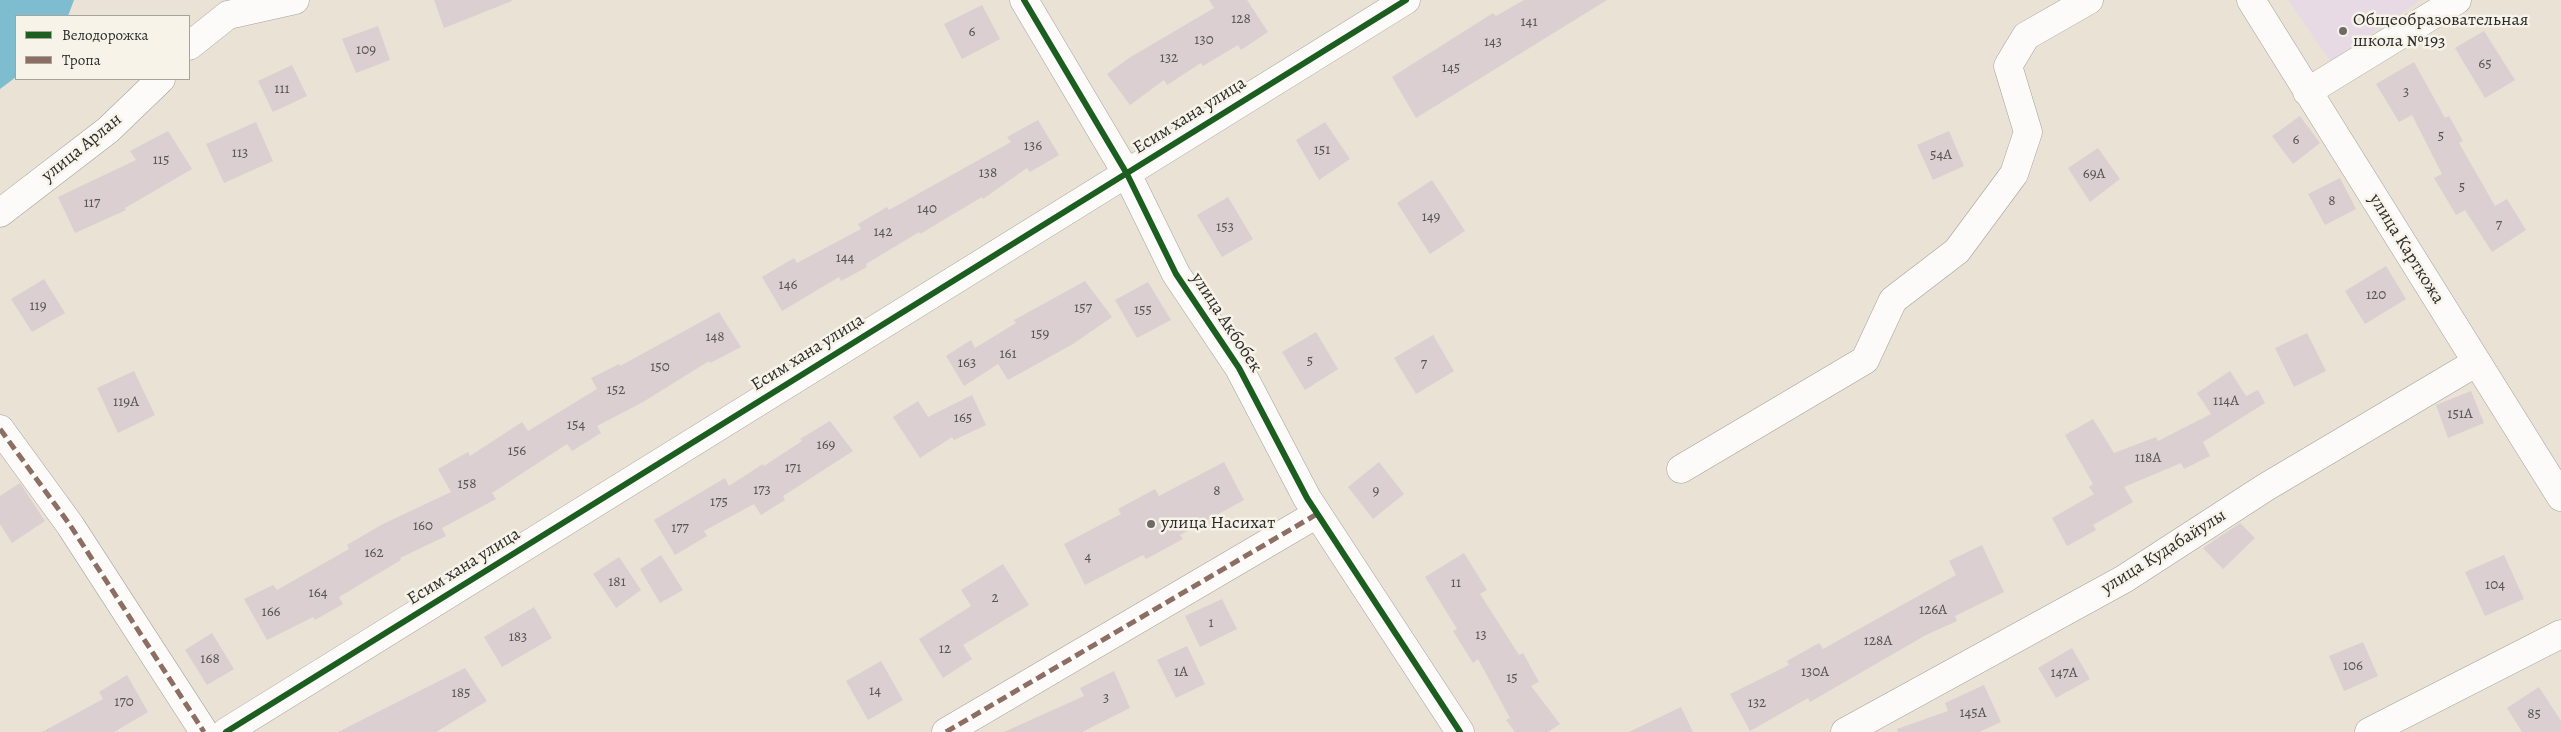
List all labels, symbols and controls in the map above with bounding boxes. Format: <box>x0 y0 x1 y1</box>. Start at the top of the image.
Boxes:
house number: 128 <box>1231 10 1251 28</box>
place label: Общеобразовательная школа №193 <box>2353 10 2528 52</box>
house number: 141 <box>1520 13 1538 31</box>
legend <box>15 15 190 80</box>
house number: 6 <box>969 23 975 41</box>
text: Велодорожка <box>62 25 149 45</box>
marker: Общеобразовательная школа №193 <box>2337 25 2349 37</box>
house number: 130 <box>1194 31 1214 49</box>
house number: 143 <box>1484 33 1502 51</box>
house number: 109 <box>356 41 376 59</box>
house number: 132 <box>1160 49 1178 67</box>
text: Тропа <box>62 50 101 70</box>
house number: 65 <box>2478 55 2492 73</box>
house number: 145 <box>1442 59 1460 77</box>
street label: Есим хана улица <box>1129 73 1251 159</box>
house number: 111 <box>274 80 290 98</box>
house number: 3 <box>2403 83 2409 101</box>
street label: улица Арлан <box>38 109 126 187</box>
house number: 5 <box>2438 127 2444 145</box>
house number: 6 <box>2293 131 2299 149</box>
house number: 136 <box>1024 137 1042 155</box>
house number: 151 <box>1314 141 1330 159</box>
house number: 113 <box>232 144 248 162</box>
house number: 54А <box>1930 146 1952 164</box>
house number: 115 <box>153 151 169 169</box>
house number: 138 <box>979 164 997 182</box>
house number: 69А <box>2083 165 2105 183</box>
house number: 5 <box>2459 178 2465 196</box>
street label: улица Карткожа <box>2364 190 2448 308</box>
house number: 8 <box>2328 192 2336 210</box>
house number: 117 <box>84 194 100 212</box>
house number: 140 <box>917 200 937 218</box>
house number: 149 <box>1422 208 1440 226</box>
house number: 7 <box>2496 216 2502 234</box>
house number: 153 <box>1216 218 1234 236</box>
house number: 142 <box>873 223 893 241</box>
house number: 144 <box>836 249 854 267</box>
street label: улица Акбобек <box>1186 269 1266 377</box>
house number: 146 <box>779 276 797 294</box>
house number: 120 <box>2366 286 2386 304</box>
house number: 119 <box>29 297 47 315</box>
house number: 157 <box>1074 299 1092 317</box>
house number: 155 <box>1134 301 1152 319</box>
street label: Есим хана улица <box>747 310 869 396</box>
house number: 159 <box>1031 325 1049 343</box>
house number: 148 <box>705 328 725 346</box>
house number: 161 <box>999 345 1017 363</box>
house number: 5 <box>1307 352 1313 370</box>
house number: 163 <box>958 354 976 372</box>
house number: 7 <box>1421 355 1427 373</box>
house number: 150 <box>650 358 670 376</box>
house number: 152 <box>607 381 625 399</box>
house number: 114А <box>2213 392 2239 410</box>
house number: 119А <box>113 393 139 411</box>
house number: 151А <box>2447 405 2473 423</box>
house number: 165 <box>954 409 972 427</box>
house number: 154 <box>567 416 585 434</box>
house number: 169 <box>817 436 835 454</box>
house number: 156 <box>508 442 526 460</box>
house number: 118А <box>2135 449 2161 467</box>
house number: 171 <box>785 459 801 477</box>
house number: 158 <box>458 475 476 493</box>
house number: 173 <box>753 481 771 499</box>
house number: 8 <box>1213 482 1221 500</box>
house number: 9 <box>1373 482 1379 500</box>
house number: 175 <box>710 493 728 511</box>
street label: улица Кудабайулы <box>2098 505 2230 599</box>
place label: улица Насихат <box>1161 513 1275 535</box>
house number: 160 <box>413 517 433 535</box>
marker: улица Насихат <box>1145 518 1157 530</box>
house number: 177 <box>671 519 689 537</box>
street label: Есим хана улица <box>403 524 525 610</box>
house number: 162 <box>364 544 384 562</box>
house number: 4 <box>1085 548 1091 566</box>
house number: 181 <box>608 573 626 591</box>
house number: 11 <box>1451 574 1461 592</box>
house number: 104 <box>2485 576 2505 594</box>
house number: 164 <box>309 584 327 602</box>
house number: 2 <box>991 589 999 607</box>
house number: 126А <box>1919 601 1947 619</box>
house number: 166 <box>262 603 280 621</box>
house number: 1 <box>1208 614 1214 632</box>
house number: 13 <box>1475 626 1487 644</box>
house number: 183 <box>509 628 527 646</box>
house number: 128А <box>1864 632 1892 650</box>
house number: 12 <box>939 640 951 658</box>
house number: 168 <box>200 650 220 668</box>
house number: 106 <box>2343 657 2363 675</box>
house number: 1А <box>1174 663 1188 681</box>
house number: 130А <box>1801 663 1829 681</box>
house number: 147А <box>2051 664 2077 682</box>
house number: 15 <box>1506 669 1518 687</box>
house number: 14 <box>869 682 881 700</box>
house number: 185 <box>452 684 470 702</box>
house number: 3 <box>1103 689 1109 707</box>
house number: 170 <box>114 693 134 711</box>
house number: 132 <box>1748 694 1766 712</box>
house number: 145А <box>1959 704 1987 722</box>
house number: 85 <box>2527 705 2541 723</box>

